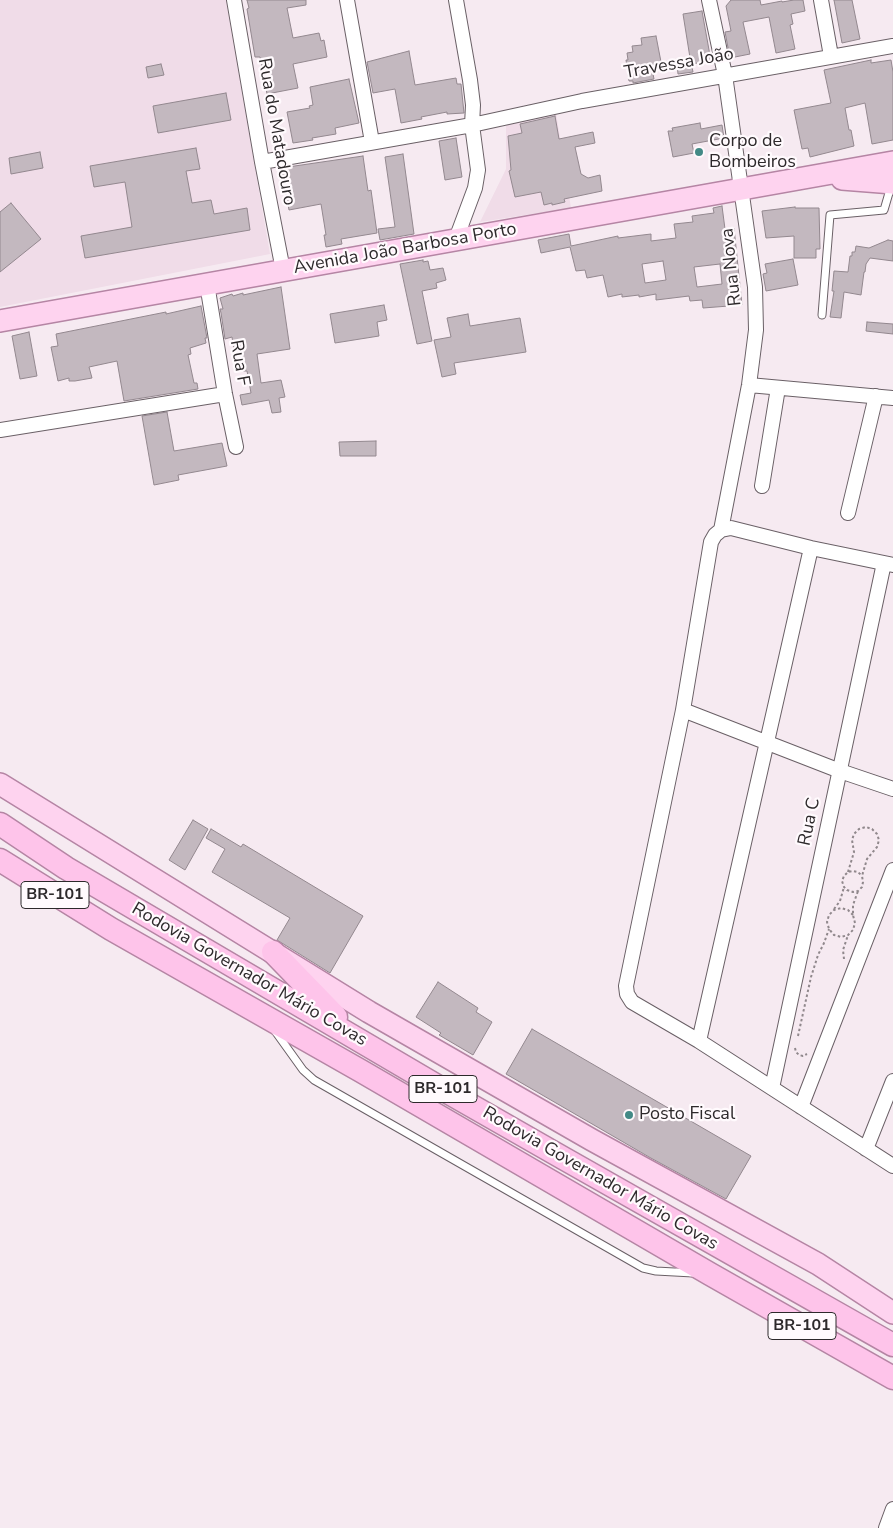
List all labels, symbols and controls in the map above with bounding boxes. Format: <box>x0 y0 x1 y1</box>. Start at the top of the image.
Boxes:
street label: Travessa João <box>623 44 735 84</box>
street label: Rua do Matadouro <box>252 57 300 207</box>
place label: Corpo de Bombeiros <box>709 131 796 173</box>
marker: Corpo de Bombeiros <box>693 146 705 158</box>
street label: Avenida João Barbosa Porto <box>292 219 518 279</box>
street label: Rua Nova <box>717 227 747 307</box>
street label: Rua F <box>224 338 254 388</box>
street label: Rua C <box>794 796 826 848</box>
road number: BR-101 <box>21 882 89 908</box>
street label: Rodovia Governador Mário Covas <box>128 899 370 1051</box>
road number: BR-101 <box>409 1076 477 1102</box>
street label: Rodovia Governador Mário Covas <box>479 1103 721 1255</box>
place label: Posto Fiscal <box>639 1104 735 1126</box>
marker: Posto Fiscal <box>623 1109 635 1121</box>
road number: BR-101 <box>768 1312 836 1340</box>

